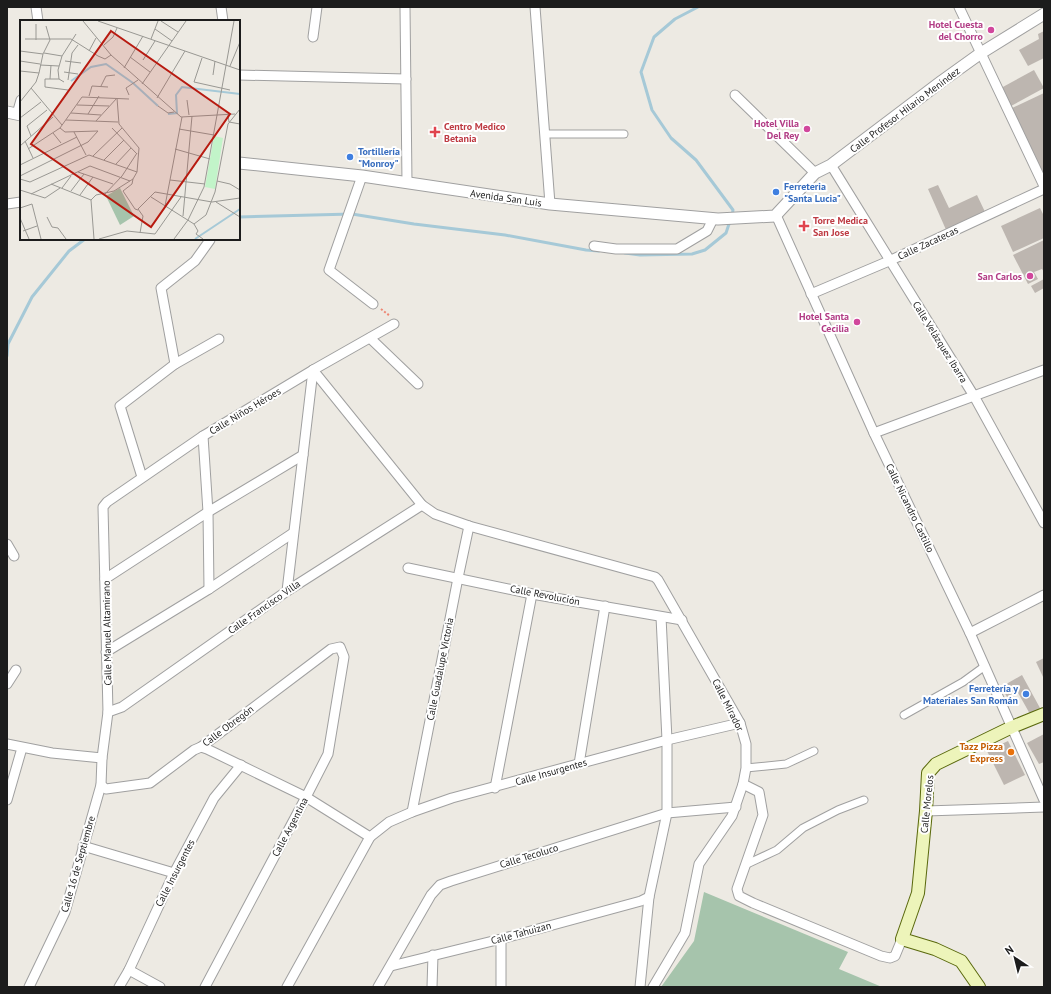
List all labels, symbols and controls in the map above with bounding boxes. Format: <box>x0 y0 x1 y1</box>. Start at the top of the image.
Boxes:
place label: Hotel Cuesta del Chorro <box>929 18 984 43</box>
inset map <box>20 20 240 240</box>
marker: Hotel Cuesta del Chorro <box>986 25 996 35</box>
street label: Calle Profesor Hilario Menindez <box>847 64 963 156</box>
place label: Hotel Villa Del Rey <box>754 117 799 142</box>
place label: Centro Medico Betania <box>444 120 506 145</box>
marker: Hotel Villa Del Rey <box>802 124 812 134</box>
marker: Centro Medico Betania <box>429 126 441 138</box>
place label: Tortillería "Monroy" <box>358 145 400 170</box>
marker: Tortillería "Monroy" <box>345 152 355 162</box>
place label: Ferreteria "Santa Lucia" <box>784 180 841 205</box>
street label: Avenida San Luis <box>469 187 543 209</box>
marker: Ferreteria "Santa Lucia" <box>771 187 781 197</box>
place label: Torre Medica San Jose <box>813 214 868 239</box>
marker: Torre Medica San Jose <box>798 220 810 232</box>
street label: Calle Zacatecas <box>896 223 960 263</box>
place label: San Carlos <box>977 270 1022 283</box>
marker: San Carlos <box>1025 271 1035 281</box>
street label: Calle Velázquez Ibarra <box>910 299 970 385</box>
place label: Hotel Santa Cecilia <box>799 310 849 335</box>
marker: Hotel Santa Cecilia <box>852 317 862 327</box>
street label: Calle Niños Héroes <box>207 385 283 437</box>
street label: Calle Nicandro Castillo <box>883 461 937 555</box>
street label: Calle Francisco Villa <box>225 577 303 637</box>
street label: Calle Manuel Altamirano <box>100 580 114 686</box>
street label: Calle Revolución <box>509 582 581 608</box>
street label: Calle Guadalupe Victoria <box>424 616 456 722</box>
street label: Calle Mirador <box>709 677 747 734</box>
place label: Ferretería y Materiales San Román <box>923 682 1018 707</box>
marker: Ferretería y Materiales San Román <box>1021 689 1031 699</box>
street label: Calle Obregón <box>200 702 256 750</box>
place label: Tazz Pizza Express <box>959 740 1003 765</box>
marker: Tazz Pizza Express <box>1006 747 1016 757</box>
street label: Calle Insurgentes <box>514 756 588 788</box>
street label: Calle Morelos <box>917 774 937 834</box>
street label: Calle Argentina <box>269 795 311 859</box>
street label: Calle 16 de Septiembre <box>58 814 98 914</box>
street label: Calle Insurgentes <box>152 837 198 909</box>
street label: Calle Tecoluco <box>498 841 560 871</box>
street label: Calle Tahuizan <box>490 919 552 947</box>
north arrow <box>995 938 1035 978</box>
text: N <box>1002 942 1016 958</box>

